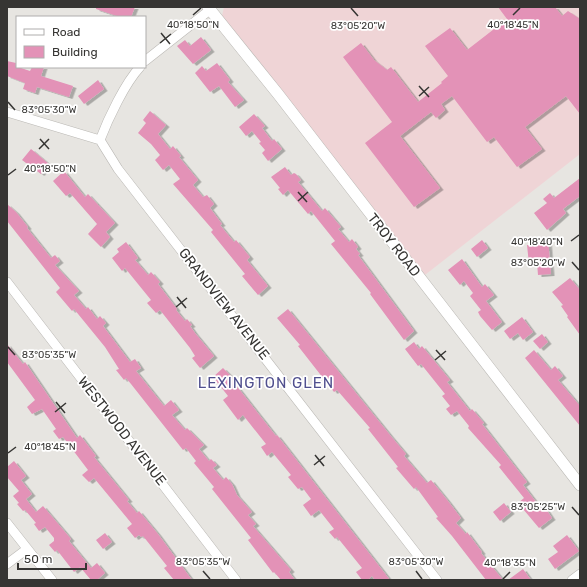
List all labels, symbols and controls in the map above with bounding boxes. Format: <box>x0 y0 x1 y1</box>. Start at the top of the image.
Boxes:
legend <box>16 16 146 68</box>
text: 40°18'50"N <box>167 19 219 31</box>
text: 40°18'45"N <box>487 19 539 31</box>
text: 83°05'20"W <box>331 20 385 32</box>
text: Road <box>52 25 80 39</box>
text: Building <box>52 45 98 59</box>
text: 83°05'30"W <box>22 104 76 116</box>
text: 40°18'50"N <box>24 163 76 175</box>
street label: TROY ROAD <box>364 210 424 280</box>
text: 40°18'40"N <box>511 236 563 248</box>
street label: GRANDVIEW AVENUE <box>175 245 273 363</box>
text: 83°05'20"W <box>511 257 565 269</box>
text: 83°05'35"W <box>22 349 76 361</box>
street label: WESTWOOD AVENUE <box>74 373 170 489</box>
district label: LEXINGTON GLEN <box>198 374 334 392</box>
text: 40°18'45"N <box>24 441 76 453</box>
text: 83°05'25"W <box>511 501 565 513</box>
scale bar <box>18 545 86 571</box>
text: 50 m <box>24 552 52 566</box>
text: 83°05'35"W <box>176 556 230 568</box>
text: 83°05'30"W <box>389 556 443 568</box>
text: 40°18'35"N <box>484 557 536 569</box>

